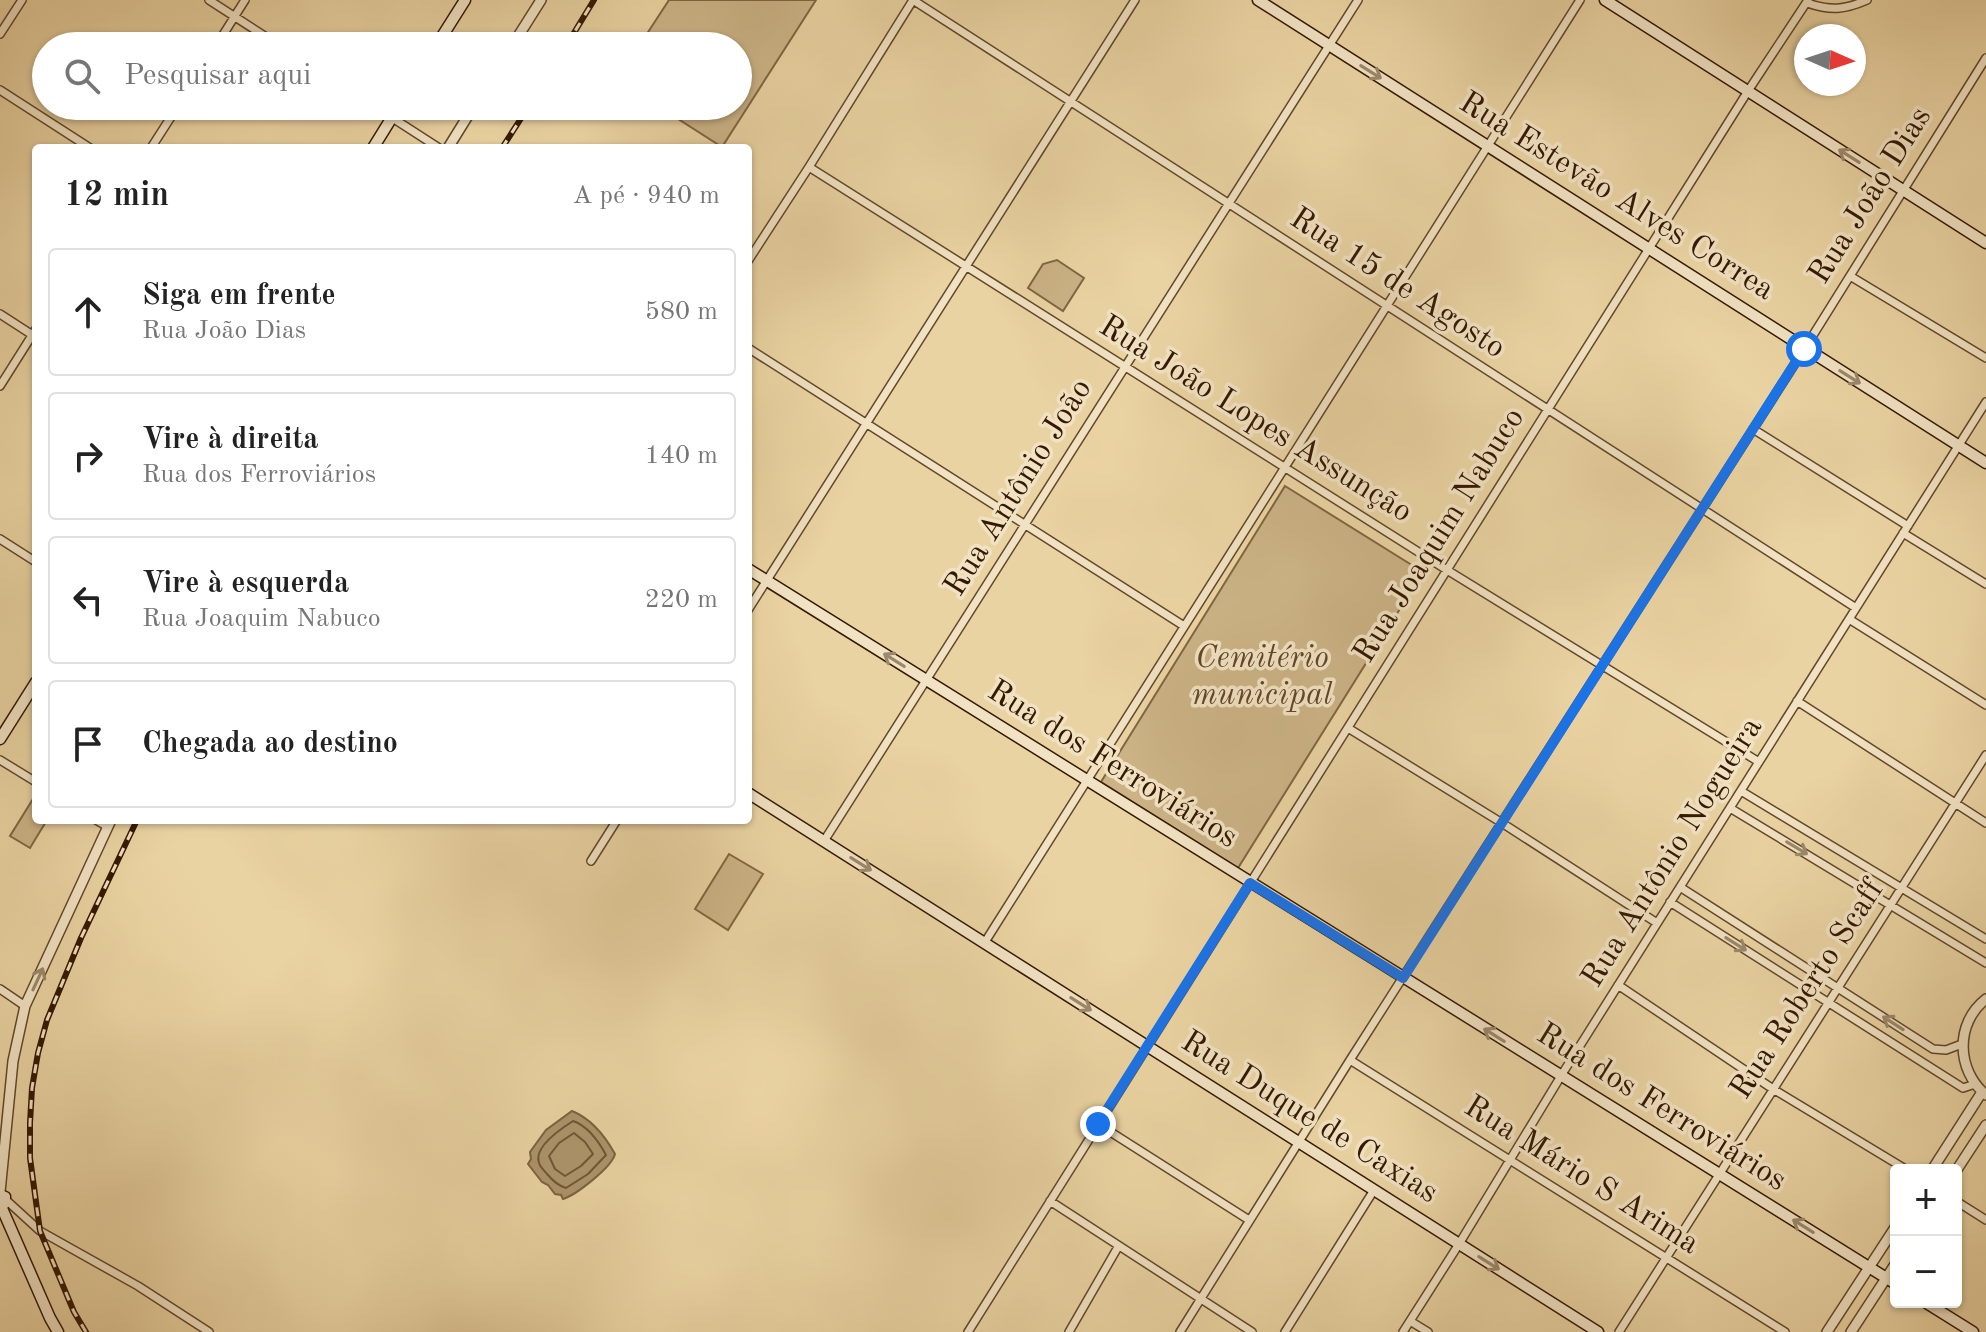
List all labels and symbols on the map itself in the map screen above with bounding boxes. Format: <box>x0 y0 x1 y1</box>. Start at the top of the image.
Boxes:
north arrow <box>1794 24 1866 96</box>
one-way arrow <box>1359 64 1382 80</box>
street label: Rua Estevão Alves Correa <box>1453 87 1779 307</box>
street label: Rua João Dias <box>1804 102 1938 290</box>
one-way arrow <box>1839 147 1861 164</box>
street label: Rua 15 de Agosto <box>1284 203 1510 365</box>
street label: Rua João Lopes Assunção <box>1093 310 1417 530</box>
route start <box>1786 331 1822 367</box>
one-way arrow <box>1839 368 1861 385</box>
street label: Rua Antônio João <box>939 374 1099 602</box>
street label: Rua Joaquim Nabuco <box>1349 403 1531 669</box>
park label: Cemitério municipal <box>1191 643 1333 712</box>
one-way arrow <box>883 651 906 667</box>
street label: Rua dos Ferroviários <box>981 675 1243 855</box>
street label: Rua Antônio Nogueira <box>1577 712 1769 994</box>
one-way arrow <box>1785 840 1808 856</box>
one-way arrow <box>849 857 872 873</box>
street label: Rua Roberto Scaff <box>1725 873 1892 1105</box>
one-way arrow <box>1724 937 1747 953</box>
one-way arrow <box>31 967 46 991</box>
one-way arrow <box>1069 996 1092 1012</box>
one-way arrow <box>1882 1015 1905 1031</box>
street label: Rua dos Ferroviários <box>1530 1018 1792 1198</box>
street label: Rua Duque de Caxias <box>1175 1026 1443 1210</box>
one-way arrow <box>1483 1027 1506 1043</box>
street label: Rua Mário S Arima <box>1458 1091 1704 1261</box>
route end <box>1080 1106 1116 1142</box>
one-way arrow <box>1792 1218 1815 1234</box>
one-way arrow <box>1478 1255 1500 1272</box>

